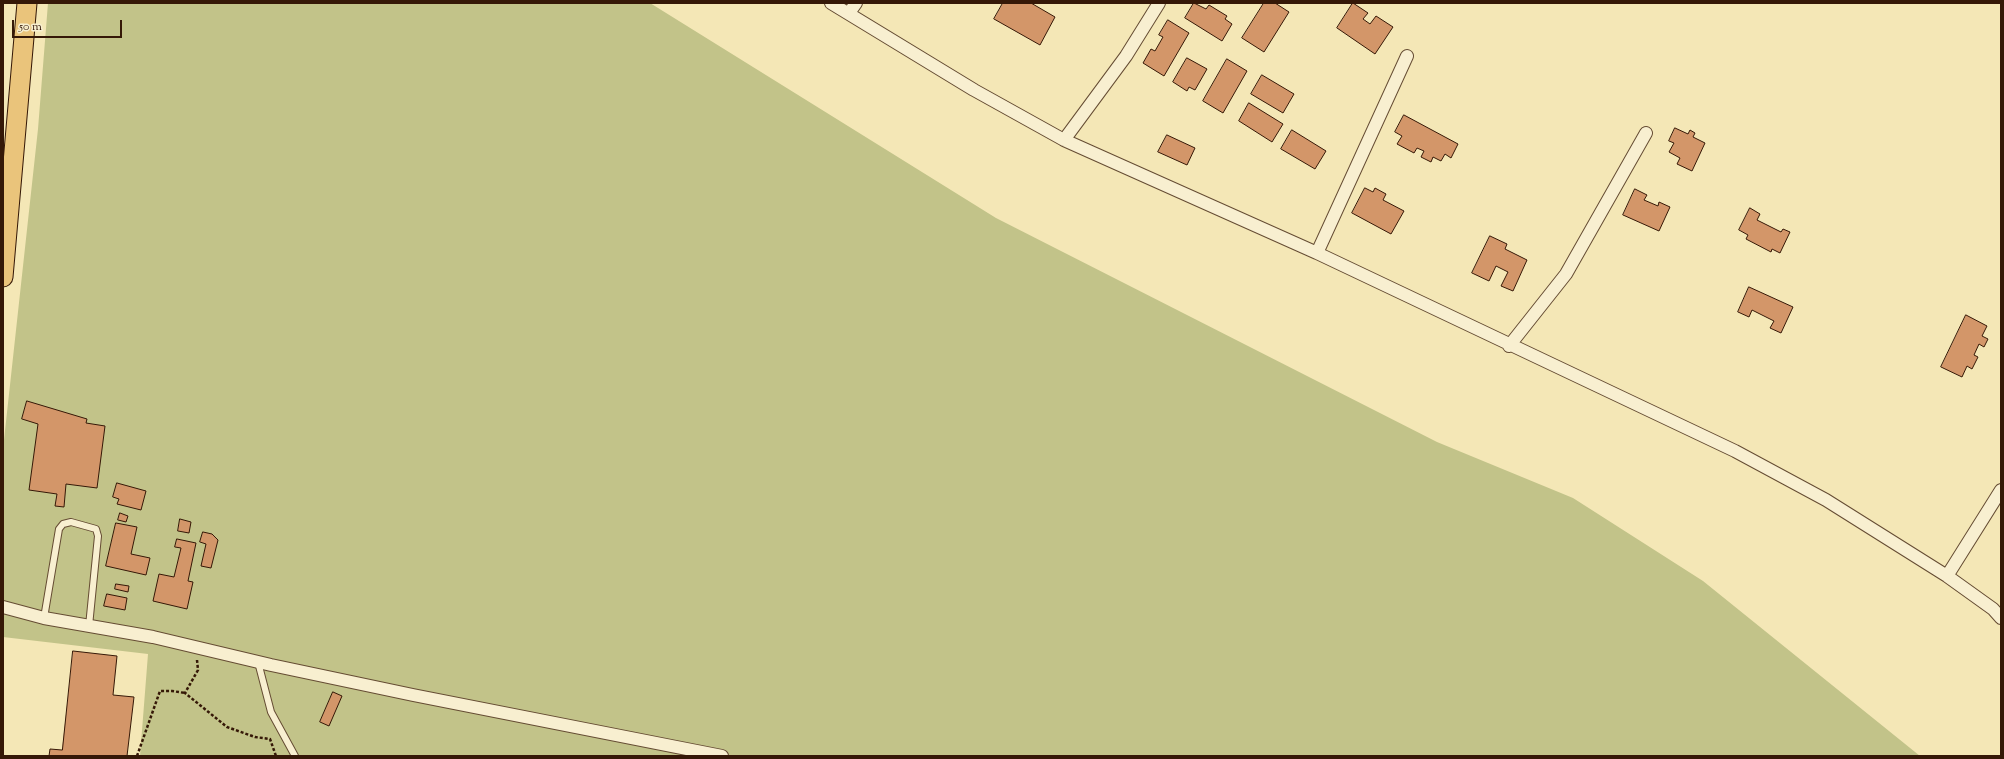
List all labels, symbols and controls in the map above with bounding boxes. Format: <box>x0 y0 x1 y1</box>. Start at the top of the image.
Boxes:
scale bar <box>14 12 124 38</box>
text: 50 m <box>19 18 42 36</box>

